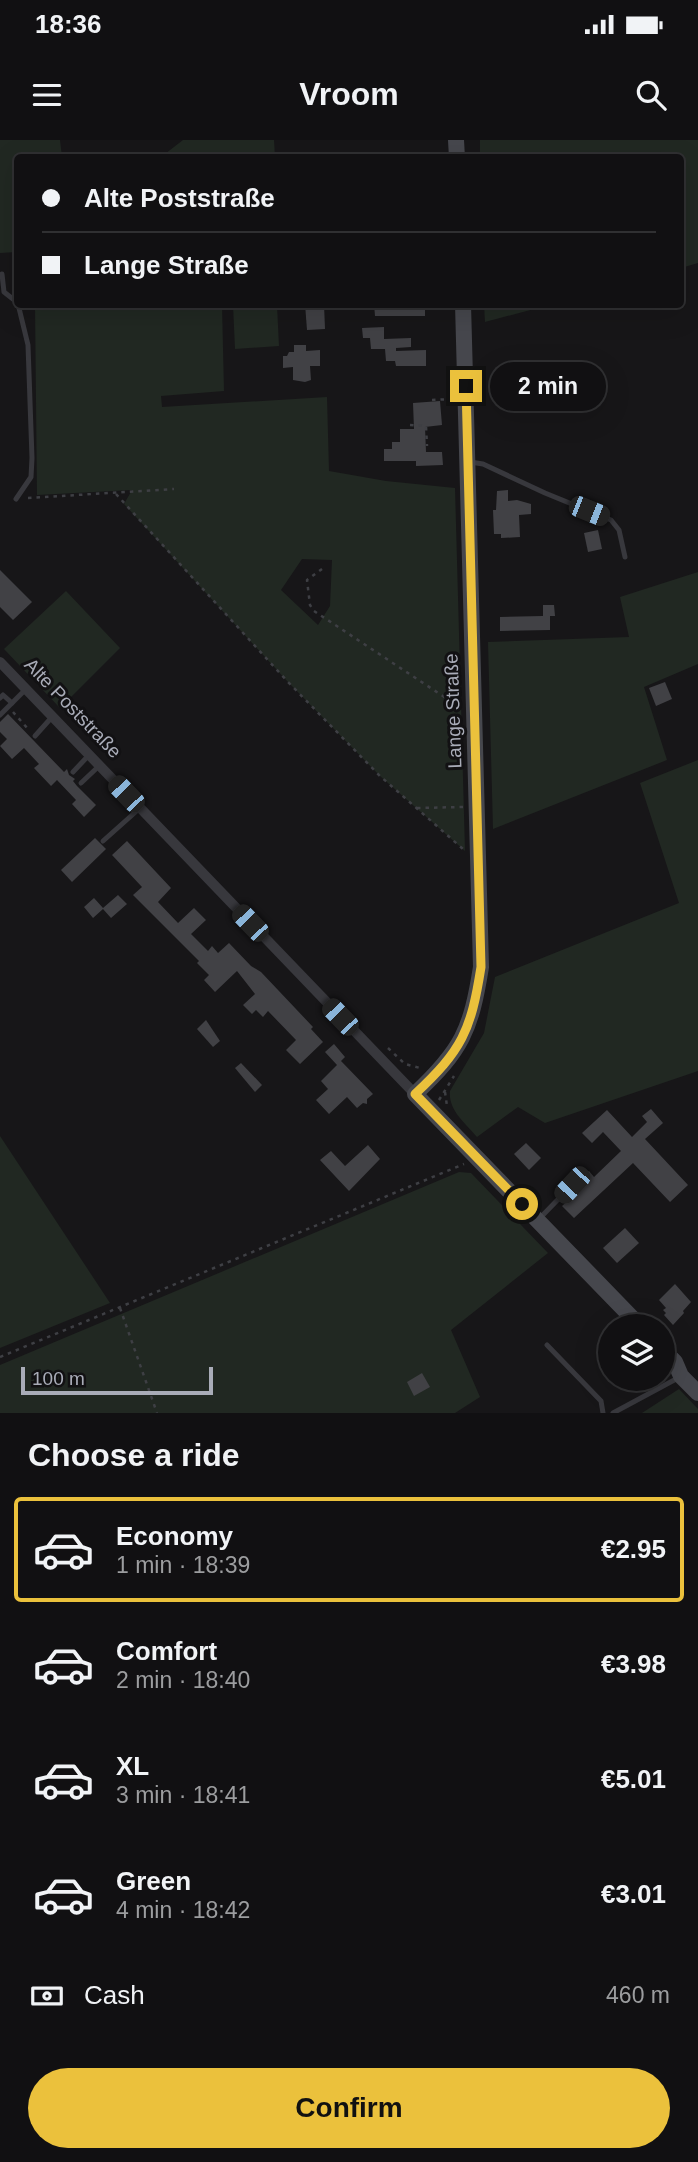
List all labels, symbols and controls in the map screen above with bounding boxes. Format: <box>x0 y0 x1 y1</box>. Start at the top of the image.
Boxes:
text: 18:36 <box>35 9 102 39</box>
icon: menu <box>28 76 66 114</box>
text: Vroom <box>299 76 399 112</box>
icon: search <box>632 76 670 114</box>
text: Alte Poststraße <box>84 183 275 213</box>
text: Lange Straße <box>84 250 249 280</box>
callout: 2 min <box>490 362 606 410</box>
route end <box>450 370 482 402</box>
text: 2 min <box>518 373 578 399</box>
car <box>566 493 613 529</box>
street label: Lange Straße <box>440 653 466 769</box>
street label: Alte Poststraße <box>20 654 126 762</box>
car <box>104 772 149 816</box>
car <box>228 901 273 945</box>
car <box>318 995 363 1039</box>
car <box>550 1162 595 1208</box>
route start <box>506 1188 538 1220</box>
map controls <box>598 1314 675 1391</box>
button: layers <box>598 1314 675 1391</box>
scale bar <box>21 1364 214 1396</box>
text: 100 m <box>32 1368 85 1389</box>
text: Choose a ride <box>28 1437 240 1473</box>
icon: car <box>32 1518 95 1581</box>
text: Economy <box>116 1521 233 1551</box>
text: €2.95 <box>601 1534 666 1564</box>
text: 1 min · 18:39 <box>116 1552 250 1578</box>
icon: car <box>32 1633 95 1696</box>
text: Comfort <box>116 1636 217 1666</box>
text: €3.98 <box>601 1649 666 1679</box>
text: 2 min · 18:40 <box>116 1667 250 1693</box>
icon: car <box>32 1748 95 1811</box>
text: XL <box>116 1751 149 1781</box>
text: €5.01 <box>601 1764 666 1794</box>
text: 3 min · 18:41 <box>116 1782 250 1808</box>
icon: car <box>32 1863 95 1926</box>
text: Green <box>116 1866 191 1896</box>
text: €3.01 <box>601 1879 666 1909</box>
text: 4 min · 18:42 <box>116 1897 250 1923</box>
icon: cash <box>28 1977 66 2015</box>
text: Cash <box>84 1980 145 2010</box>
text: 460 m <box>606 1982 670 2008</box>
button: Confirm <box>28 2068 670 2148</box>

